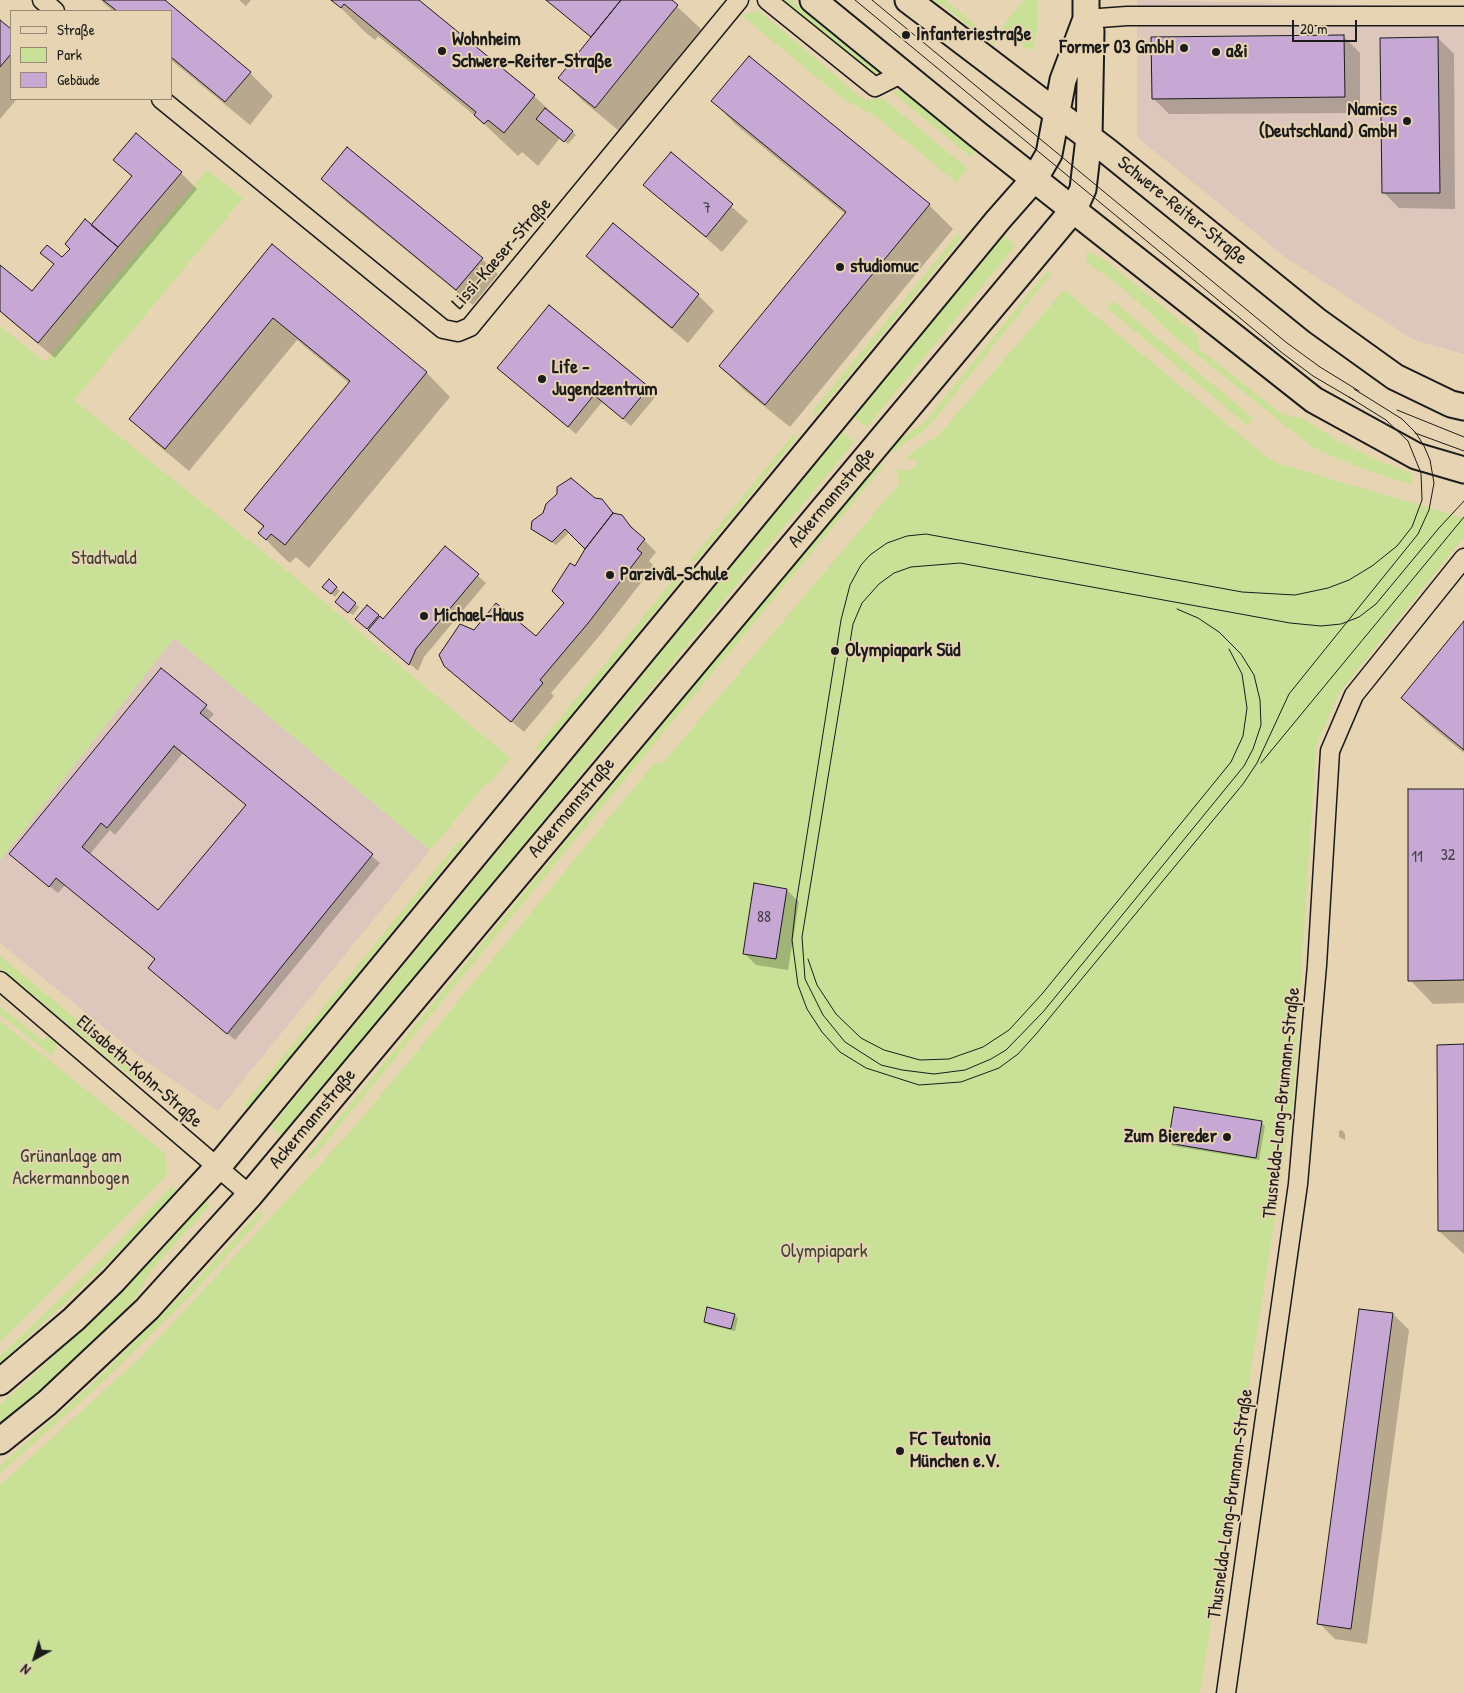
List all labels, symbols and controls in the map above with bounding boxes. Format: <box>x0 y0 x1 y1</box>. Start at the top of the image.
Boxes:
legend <box>10 10 172 100</box>
scale bar <box>1294 10 1359 42</box>
text: 20 m <box>1300 18 1327 39</box>
text: Straße <box>57 19 95 40</box>
place label: Infanteriestraße <box>916 24 1031 46</box>
place label: Wohnheim Schwere-Reiter-Straße <box>452 29 612 73</box>
marker: Infanteriestraße <box>900 29 912 41</box>
place label: Former 03 GmbH <box>1060 37 1174 59</box>
place label: a&i <box>1226 41 1248 63</box>
marker: Former 03 GmbH <box>1178 42 1190 54</box>
text: Park <box>57 44 82 65</box>
marker: Wohnheim Schwere-Reiter-Straße <box>436 45 448 57</box>
marker: a&i <box>1210 46 1222 58</box>
text: Gebäude <box>57 69 100 90</box>
place label: Namics (Deutschland) GmbH <box>1259 99 1397 143</box>
marker: Namics (Deutschland) GmbH <box>1401 115 1413 127</box>
street label: Schwere-Reiter-Straße <box>1113 152 1251 270</box>
street label: Lissi-Kaeser-Straße <box>447 194 557 314</box>
house number: 7 <box>703 199 711 219</box>
place label: studiomuc <box>850 256 919 278</box>
marker: studiomuc <box>834 261 846 273</box>
place label: Life - Jugendzentrum <box>552 357 657 401</box>
marker: Life - Jugendzentrum <box>536 373 548 385</box>
street label: Ackermannstraße <box>784 443 880 553</box>
park label: Stadtwald <box>71 548 137 570</box>
place label: Parzivâl-Schule <box>620 564 728 586</box>
marker: Parzivâl-Schule <box>604 569 616 581</box>
place label: Michael-Haus <box>434 605 524 627</box>
marker: Michael-Haus <box>418 610 430 622</box>
place label: Olympiapark Süd <box>845 640 960 662</box>
marker: Olympiapark Süd <box>829 645 841 657</box>
street label: Ackermannstraße <box>524 753 620 863</box>
house number: 32 <box>1441 846 1455 866</box>
house number: 11 <box>1411 848 1423 868</box>
house number: 88 <box>757 908 771 928</box>
street label: Thusnelda-Lang-Brumann-Straße <box>1259 986 1305 1220</box>
street label: Elisabeth-Kohn-Straße <box>71 1011 207 1133</box>
street label: Ackermannstraße <box>265 1064 361 1174</box>
place label: Zum Biereder <box>1124 1126 1217 1148</box>
marker: Zum Biereder <box>1221 1131 1233 1143</box>
park label: Grünanlage am Ackermannbogen <box>12 1146 130 1190</box>
park label: Olympiapark <box>780 1241 868 1263</box>
street label: Thusnelda-Lang-Brumann-Straße <box>1204 1387 1258 1621</box>
place label: FC Teutonia München e.V. <box>910 1429 1000 1473</box>
marker: FC Teutonia München e.V. <box>894 1445 906 1457</box>
north arrow <box>10 1633 60 1683</box>
text: N <box>16 1660 34 1680</box>

